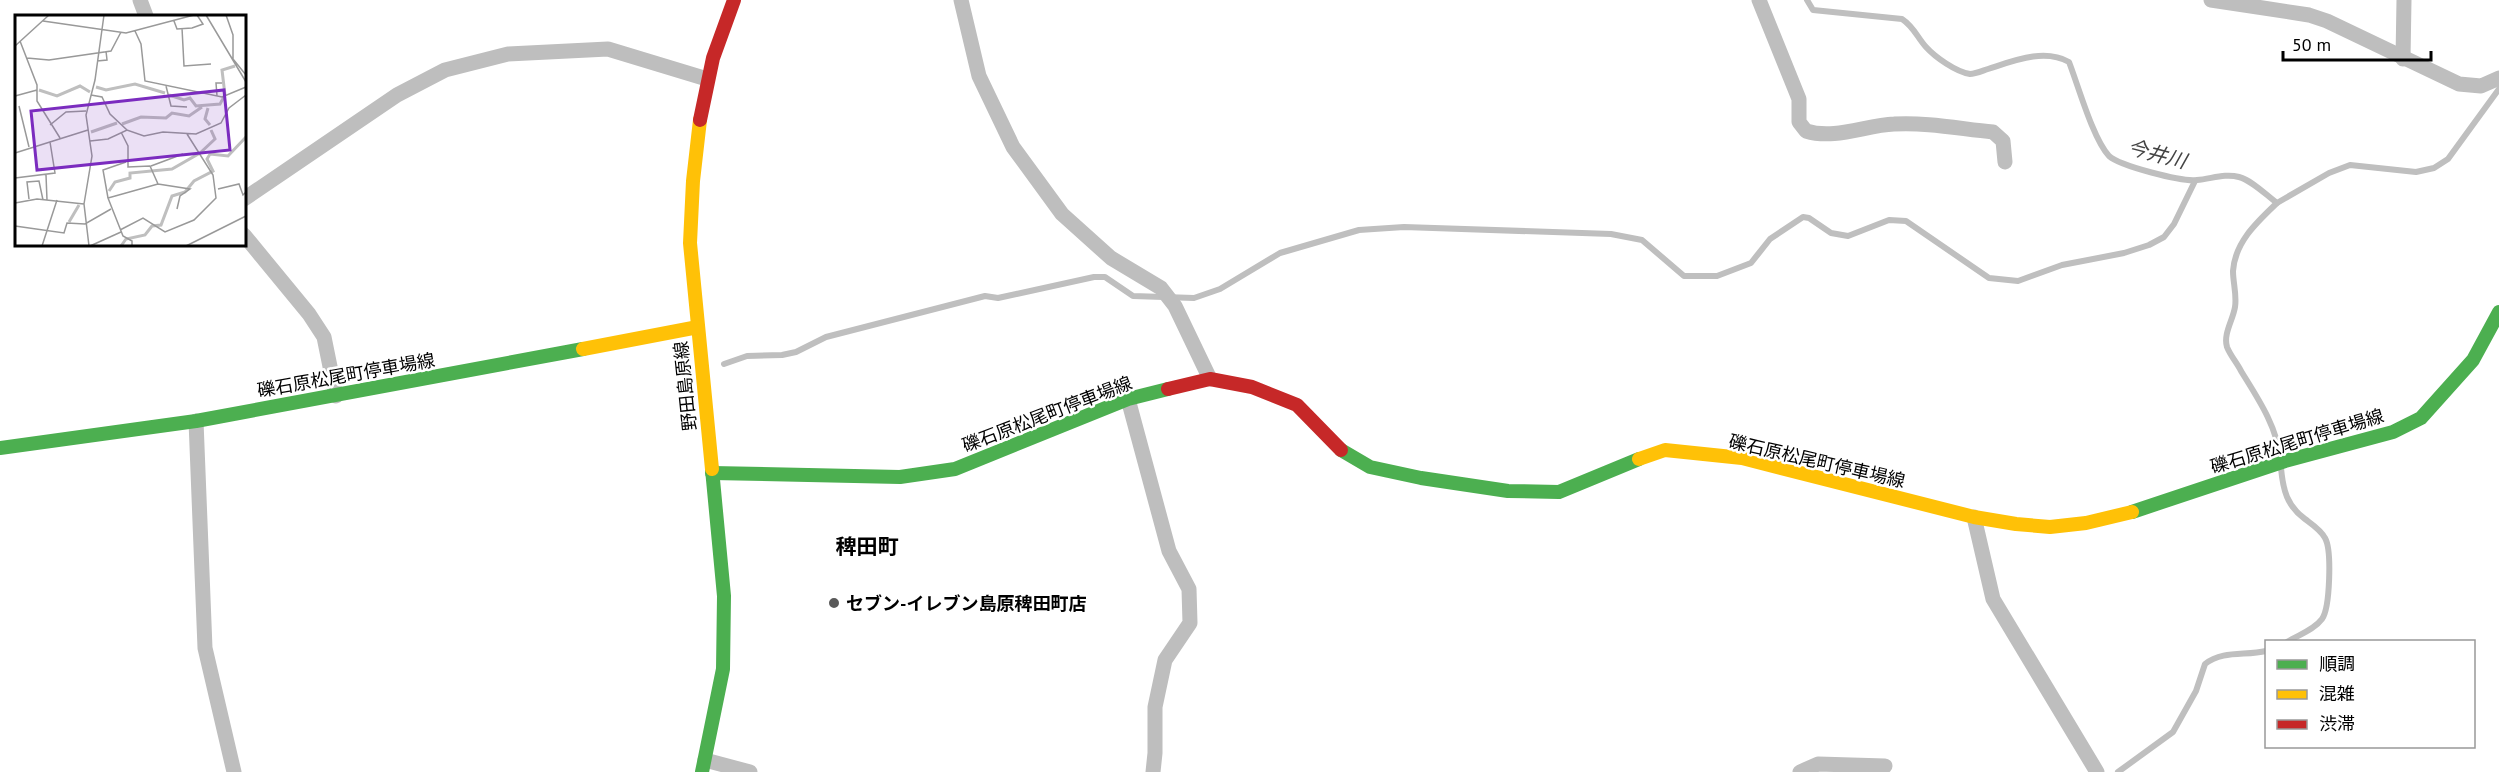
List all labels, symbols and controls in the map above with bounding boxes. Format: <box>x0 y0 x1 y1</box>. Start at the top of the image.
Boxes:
inset map <box>15 15 246 246</box>
scale bar <box>2283 24 2432 62</box>
text: 50 m <box>2292 33 2331 56</box>
water label: 今井川 <box>2125 134 2191 175</box>
street label: 野田島原線 <box>669 340 701 432</box>
street label: 礫石原松尾町停車場線 <box>255 348 437 402</box>
street label: 礫石原松尾町停車場線 <box>959 371 1135 457</box>
street label: 礫石原松尾町停車場線 <box>2208 404 2386 478</box>
street label: 礫石原松尾町停車場線 <box>1727 430 1907 492</box>
district label: 稗田町 <box>836 533 899 560</box>
place label: セブン-イレブン島原稗田町店 <box>846 592 1086 615</box>
marker: セブン-イレブン島原稗田町店 <box>827 596 841 610</box>
legend <box>2265 640 2475 748</box>
text: 順調 <box>2319 652 2355 675</box>
text: 混雑 <box>2319 682 2355 705</box>
text: 渋滞 <box>2319 712 2355 735</box>

